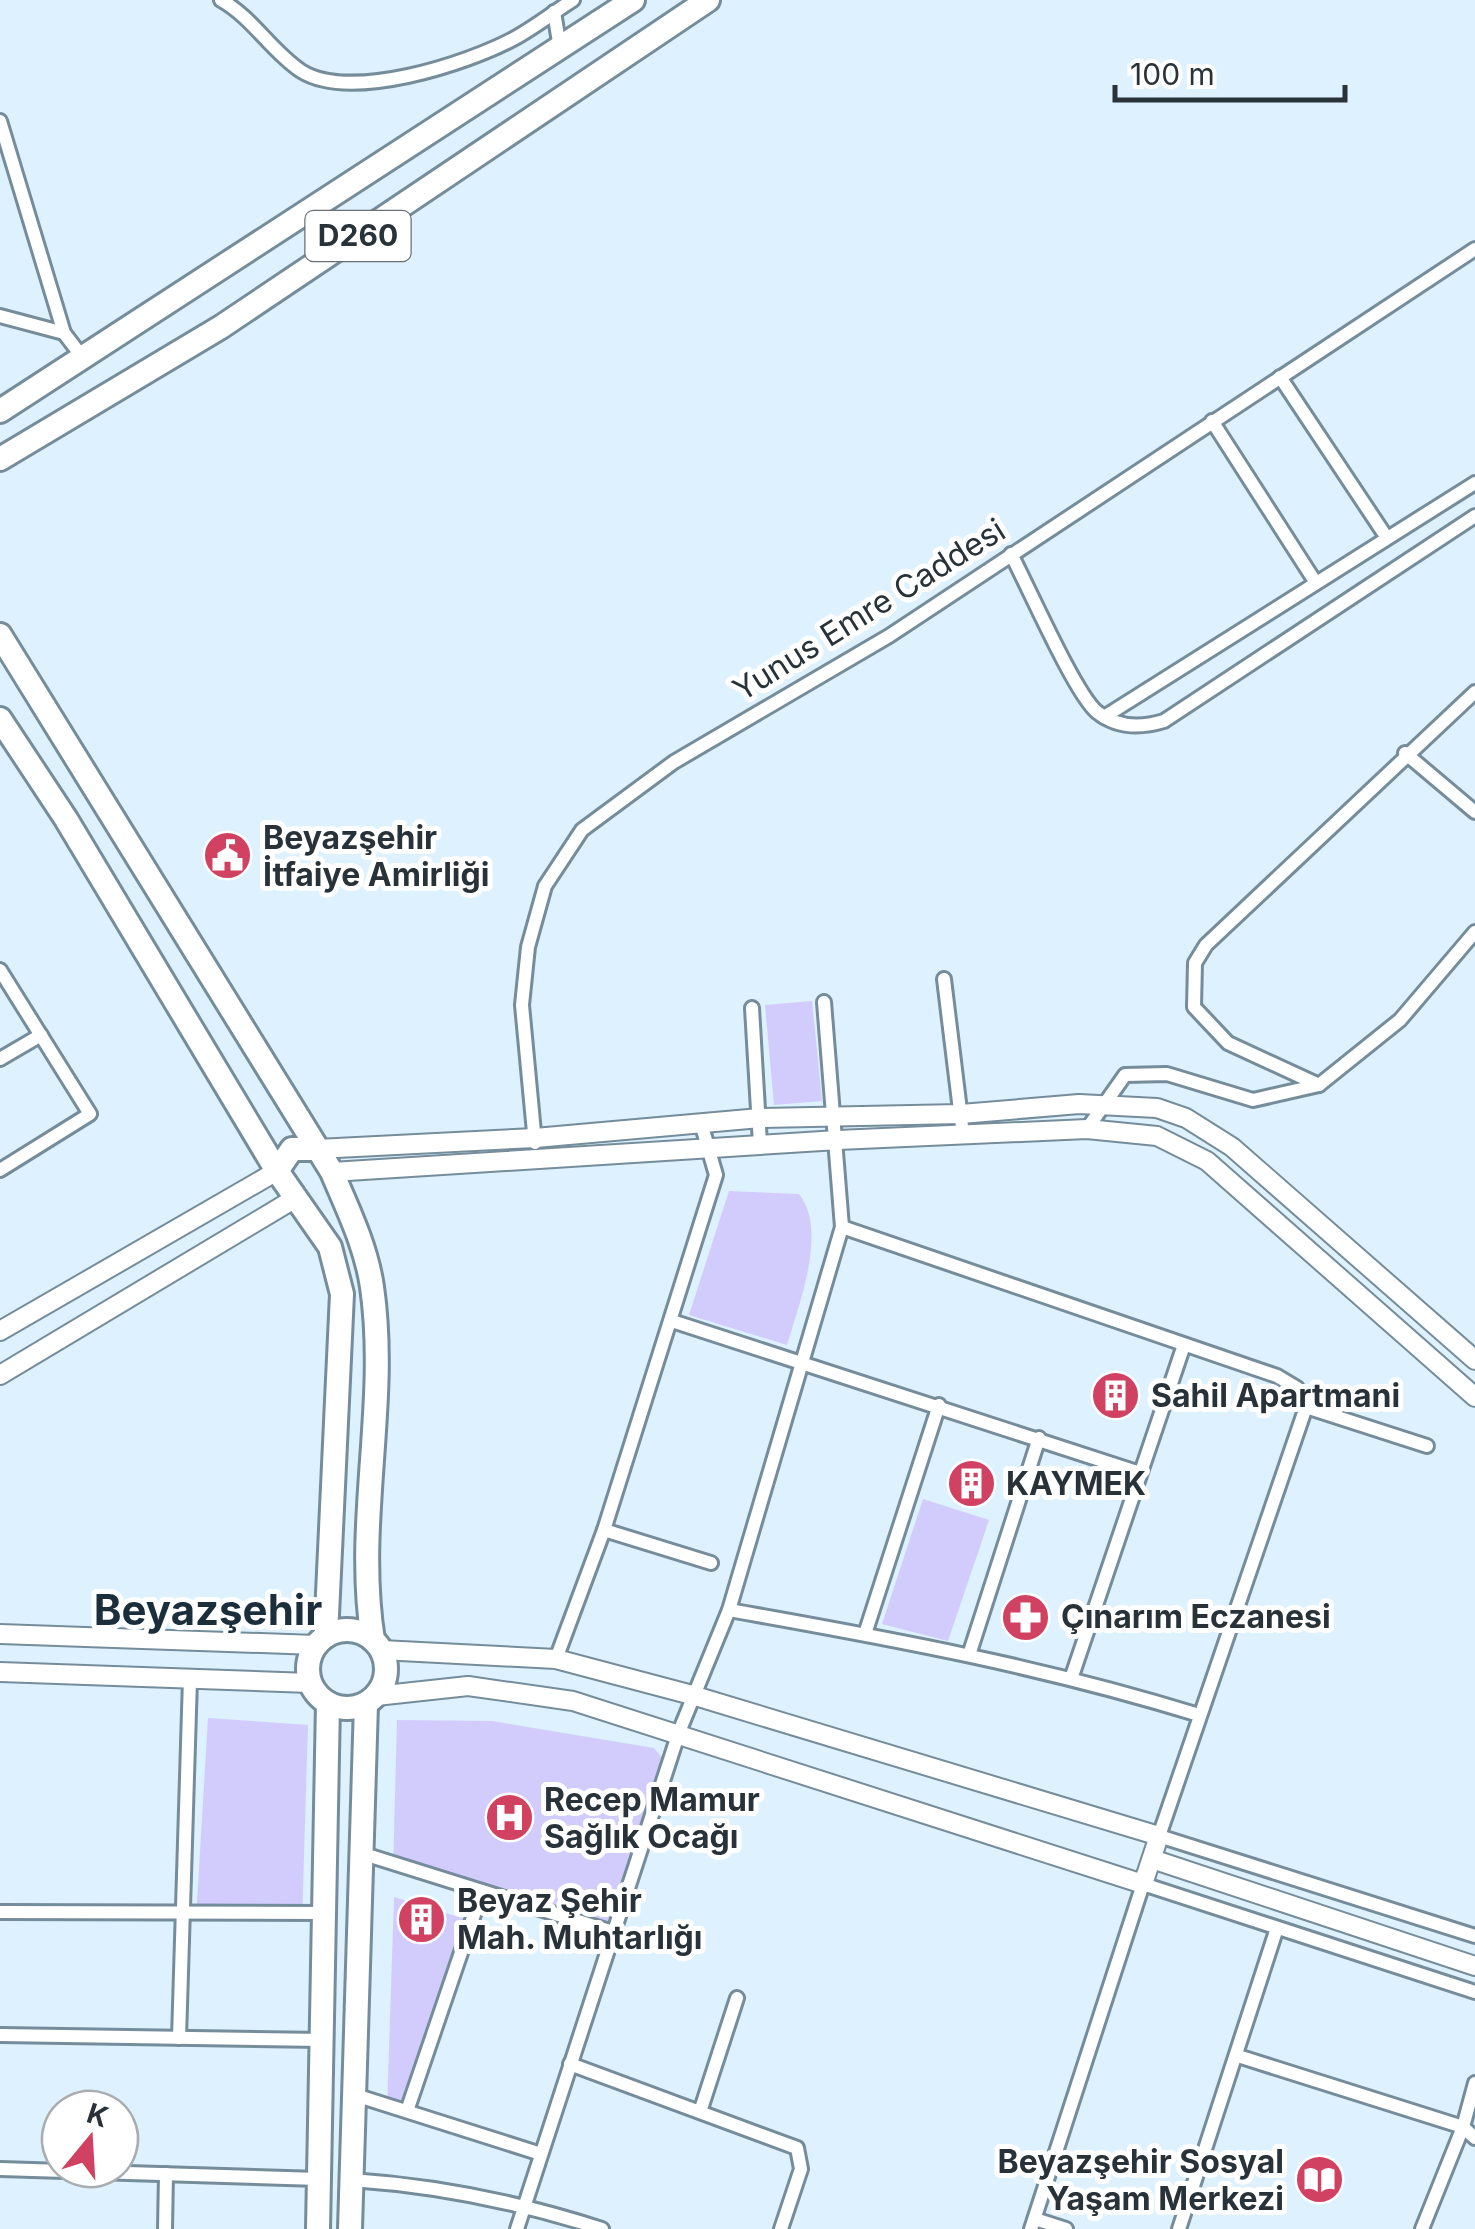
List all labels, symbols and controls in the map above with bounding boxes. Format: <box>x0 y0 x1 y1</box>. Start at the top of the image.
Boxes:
scale bar <box>1115 40 1345 102</box>
text: 100 m <box>1130 56 1215 92</box>
road number: D260 <box>306 211 410 261</box>
street label: Yunus Emre Caddesi <box>726 510 1012 709</box>
place label: Beyazşehir İtfaiye Amirliği <box>263 818 489 894</box>
public building icon: Beyazşehir İtfaiye Amirliği <box>202 830 254 882</box>
building icon: Sahil Apartmani <box>1090 1370 1142 1422</box>
place label: Sahil Apartmani <box>1151 1376 1400 1415</box>
building icon: KAYMEK <box>945 1458 997 1510</box>
place label: KAYMEK <box>1006 1464 1146 1503</box>
district label: Beyazşehir <box>94 1584 322 1635</box>
pharmacy icon: Çınarım Eczanesi <box>1000 1591 1052 1643</box>
place label: Çınarım Eczanesi <box>1061 1597 1331 1636</box>
place label: Recep Mamur Sağlık Ocağı <box>544 1780 760 1856</box>
hospital icon: Recep Mamur Sağlık Ocağı <box>483 1792 535 1844</box>
place label: Beyaz Şehir Mah. Muhtarlığı <box>457 1881 702 1957</box>
building icon: Beyaz Şehir Mah. Muhtarlığı <box>396 1893 448 1945</box>
north arrow <box>40 2089 140 2189</box>
text: K <box>83 2096 113 2135</box>
place label: Beyazşehir Sosyal Yaşam Merkezi <box>998 2142 1284 2218</box>
library icon: Beyazşehir Sosyal Yaşam Merkezi <box>1293 2154 1345 2206</box>

